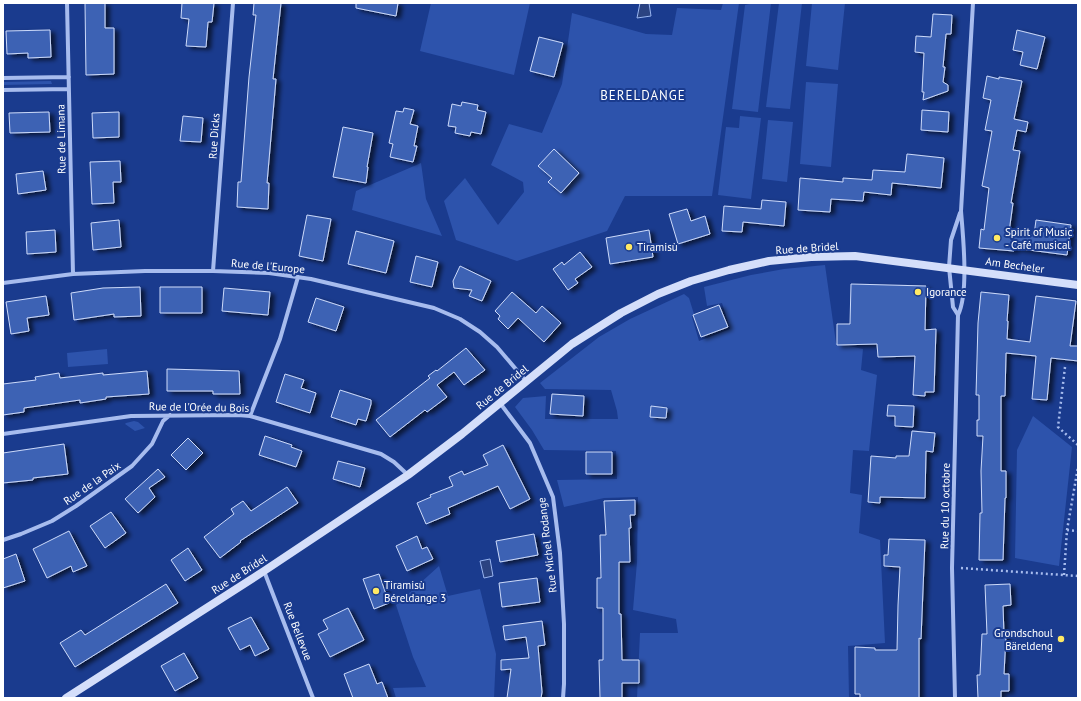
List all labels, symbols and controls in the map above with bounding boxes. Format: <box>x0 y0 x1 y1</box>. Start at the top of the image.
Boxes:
district label: BERELDANGE <box>600 87 686 104</box>
street label: Rue de Limana <box>53 104 69 174</box>
street label: Rue Dicks <box>205 112 223 159</box>
place label: Spirit of Music - Café musical <box>1005 225 1073 252</box>
marker: Spirit of Music - Café musical <box>992 233 1002 243</box>
street label: Rue de Bridel <box>775 239 840 257</box>
place label: Tiramisù <box>637 240 678 254</box>
marker: Tiramisù <box>624 242 634 252</box>
street label: Am Becheler <box>985 254 1046 276</box>
street label: Rue de l'Europe <box>231 256 306 276</box>
place label: Igorance <box>926 285 967 299</box>
marker: Igorance <box>913 287 923 297</box>
street label: Rue de Bridel <box>473 361 532 412</box>
street label: Rue de l'Orée du Bois <box>149 399 250 415</box>
street label: Rue de la Paix <box>61 458 124 508</box>
street label: Rue du 10 octobre <box>937 462 953 549</box>
street label: Rue Michel Rodange <box>534 496 560 594</box>
street label: Rue de Bridel <box>209 551 270 597</box>
place label: Tiramisù Béreldange 3 <box>384 578 446 605</box>
marker: Tiramisù Béreldange 3 <box>371 586 381 596</box>
street label: Rue Bellevue <box>280 600 316 663</box>
place label: Grondschoul Bäreldeng <box>994 626 1054 653</box>
marker: Grondschoul Bäreldeng <box>1056 634 1066 644</box>

